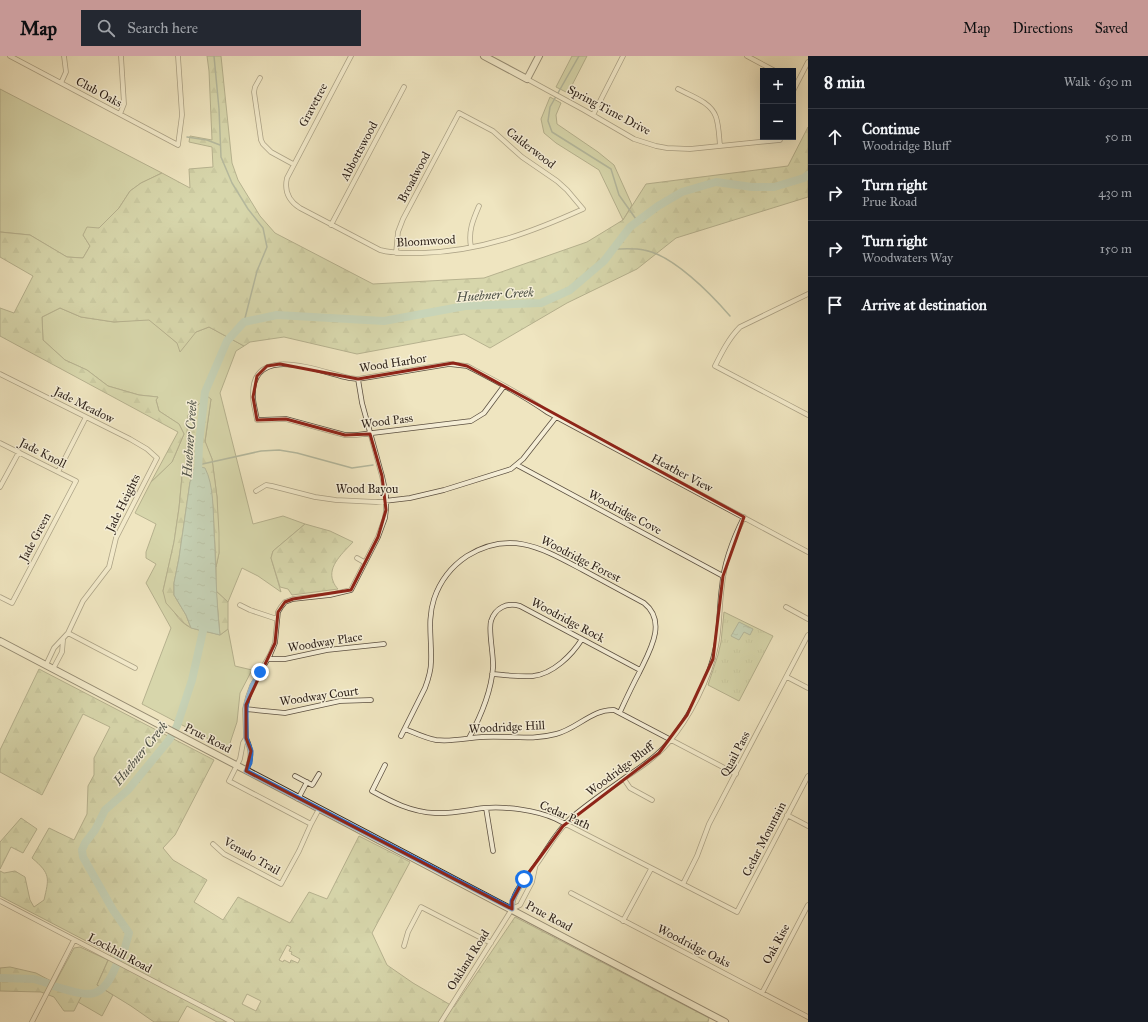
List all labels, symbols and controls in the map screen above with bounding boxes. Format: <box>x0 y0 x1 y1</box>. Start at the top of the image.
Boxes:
search box <box>81 10 361 46</box>
text: Map <box>20 17 57 40</box>
icon: search <box>95 17 117 39</box>
text: Search here <box>127 19 198 37</box>
text: Map <box>963 20 990 37</box>
text: Directions <box>1012 20 1073 37</box>
text: Saved <box>1095 20 1128 37</box>
map controls <box>760 68 796 140</box>
button: + <box>760 68 796 104</box>
text: 8 min <box>824 72 865 93</box>
street label: Club Oaks <box>73 74 125 110</box>
text: Walk · 630 m <box>1064 74 1132 90</box>
street label: Gravetree <box>296 81 330 129</box>
street label: Spring Time Drive <box>565 82 653 139</box>
button: − <box>760 104 796 140</box>
street label: Abbottswood <box>337 119 380 184</box>
text: Continue <box>862 120 920 138</box>
street label: Calderwood <box>504 125 558 171</box>
icon: ahead <box>824 126 846 148</box>
text: 50 m <box>1105 129 1132 145</box>
text: Woodridge Bluff <box>862 138 950 154</box>
street label: Broadwood <box>395 149 433 205</box>
text: Turn right <box>862 176 927 194</box>
icon: right <box>824 182 846 204</box>
text: 430 m <box>1098 185 1132 201</box>
text: Prue Road <box>862 194 917 210</box>
street label: Bloomwood <box>396 232 456 250</box>
text: Turn right <box>862 232 927 250</box>
icon: right <box>824 238 846 260</box>
text: 150 m <box>1100 241 1132 257</box>
text: Woodwaters Way <box>862 250 953 266</box>
water label: Huebner Creek <box>455 284 535 306</box>
icon: arrive <box>824 294 846 316</box>
text: Arrive at destination <box>862 296 987 314</box>
street label: Wood Harbor <box>358 351 428 375</box>
street label: Jade Meadow <box>49 383 116 427</box>
water label: Huebner Creek <box>179 400 201 479</box>
street label: Wood Pass <box>360 411 414 431</box>
street label: Jade Knoll <box>15 434 69 472</box>
street label: Heather View <box>649 451 715 495</box>
street label: Jade Heights <box>102 472 144 536</box>
street label: Wood Bayou <box>336 482 399 496</box>
street label: Woodridge Cove <box>585 487 664 538</box>
street label: Jade Green <box>15 510 55 566</box>
street label: Woodridge Forest <box>538 533 624 586</box>
street label: Woodridge Rock <box>528 595 608 646</box>
street label: Woodway Place <box>287 629 363 655</box>
route end <box>251 663 269 681</box>
street label: Woodway Court <box>279 683 360 708</box>
water label: Huebner Creek <box>109 718 172 790</box>
street label: Woodridge Hill <box>469 718 546 737</box>
street label: Prue Road <box>182 720 234 756</box>
street label: Quail Pass <box>717 729 753 779</box>
street label: Woodridge Bluff <box>584 738 659 800</box>
street label: Cedar Path <box>537 798 593 833</box>
street label: Cedar Mountain <box>739 799 789 879</box>
street label: Venado Trail <box>220 834 283 878</box>
route start <box>515 870 533 888</box>
street label: Prue Road <box>523 898 575 934</box>
street label: Woodridge Oaks <box>655 922 733 971</box>
street label: Oak Rise <box>760 922 792 966</box>
street label: Oakland Road <box>444 927 492 993</box>
street label: Lockhill Road <box>86 930 154 976</box>

